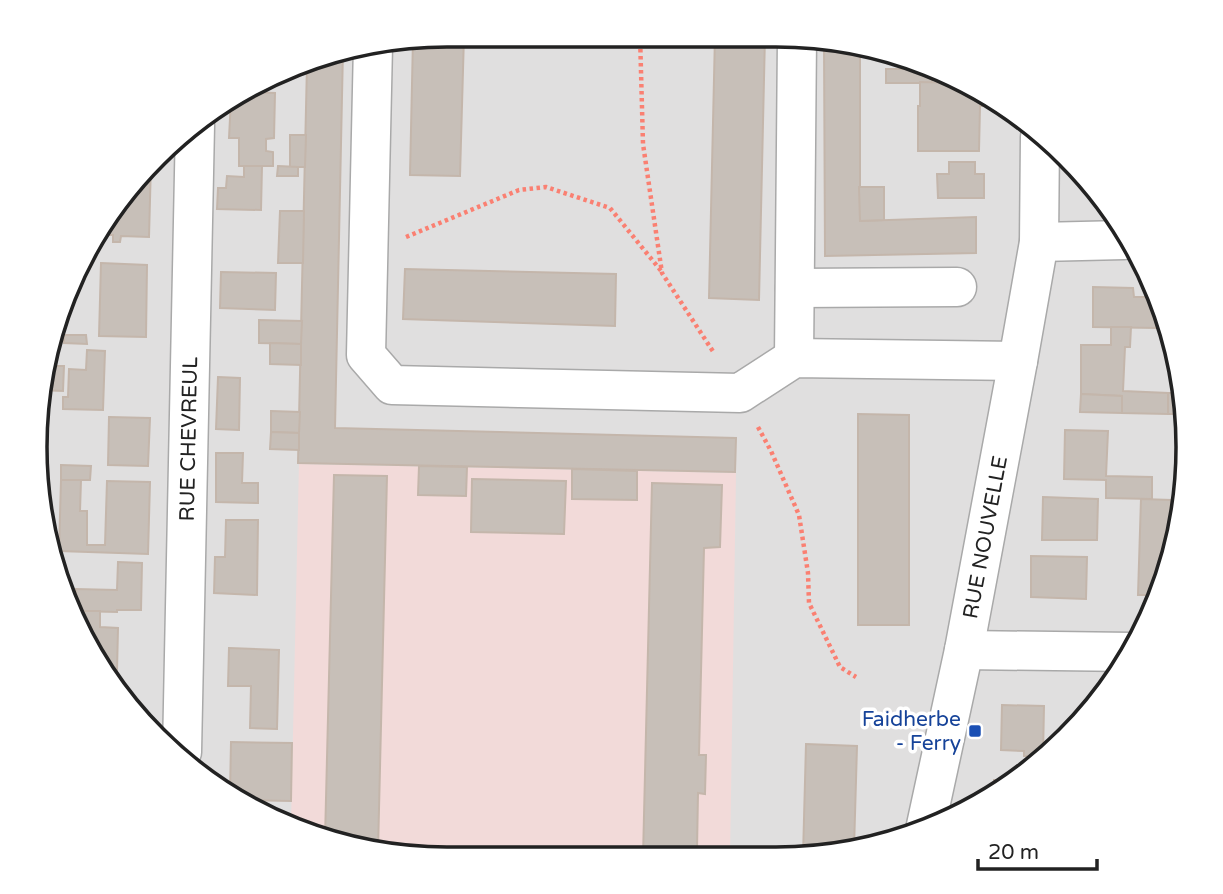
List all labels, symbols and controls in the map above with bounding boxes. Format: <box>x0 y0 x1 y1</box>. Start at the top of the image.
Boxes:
street label: RUE CHEVREUL <box>175 357 203 522</box>
street label: RUE NOUVELLE <box>958 454 1013 621</box>
place label: Faidherbe - Ferry <box>862 707 961 756</box>
marker: Faidherbe - Ferry <box>967 723 983 739</box>
scale bar <box>978 828 1097 872</box>
text: 20 m <box>988 840 1039 865</box>

